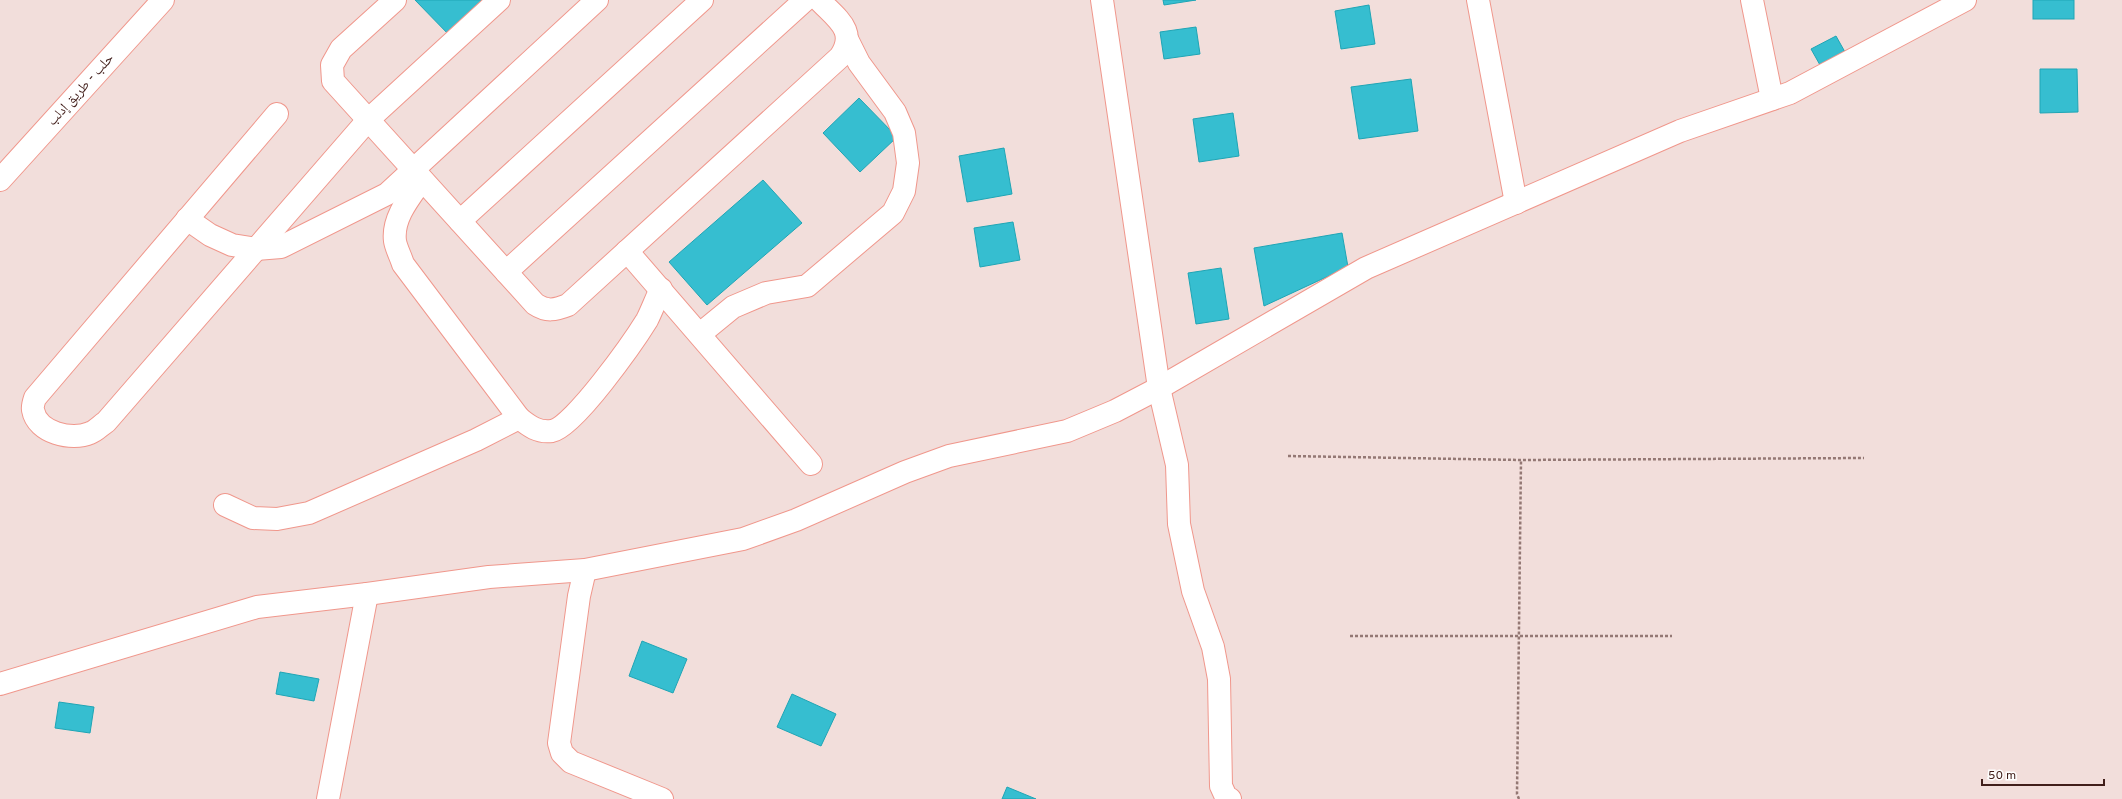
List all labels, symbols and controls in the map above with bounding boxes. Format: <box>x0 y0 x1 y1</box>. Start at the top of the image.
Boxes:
street label: حلب - طريق إدلب <box>44 50 118 130</box>
scale bar <box>1982 761 2104 787</box>
text: 50 m <box>1988 768 2016 784</box>

